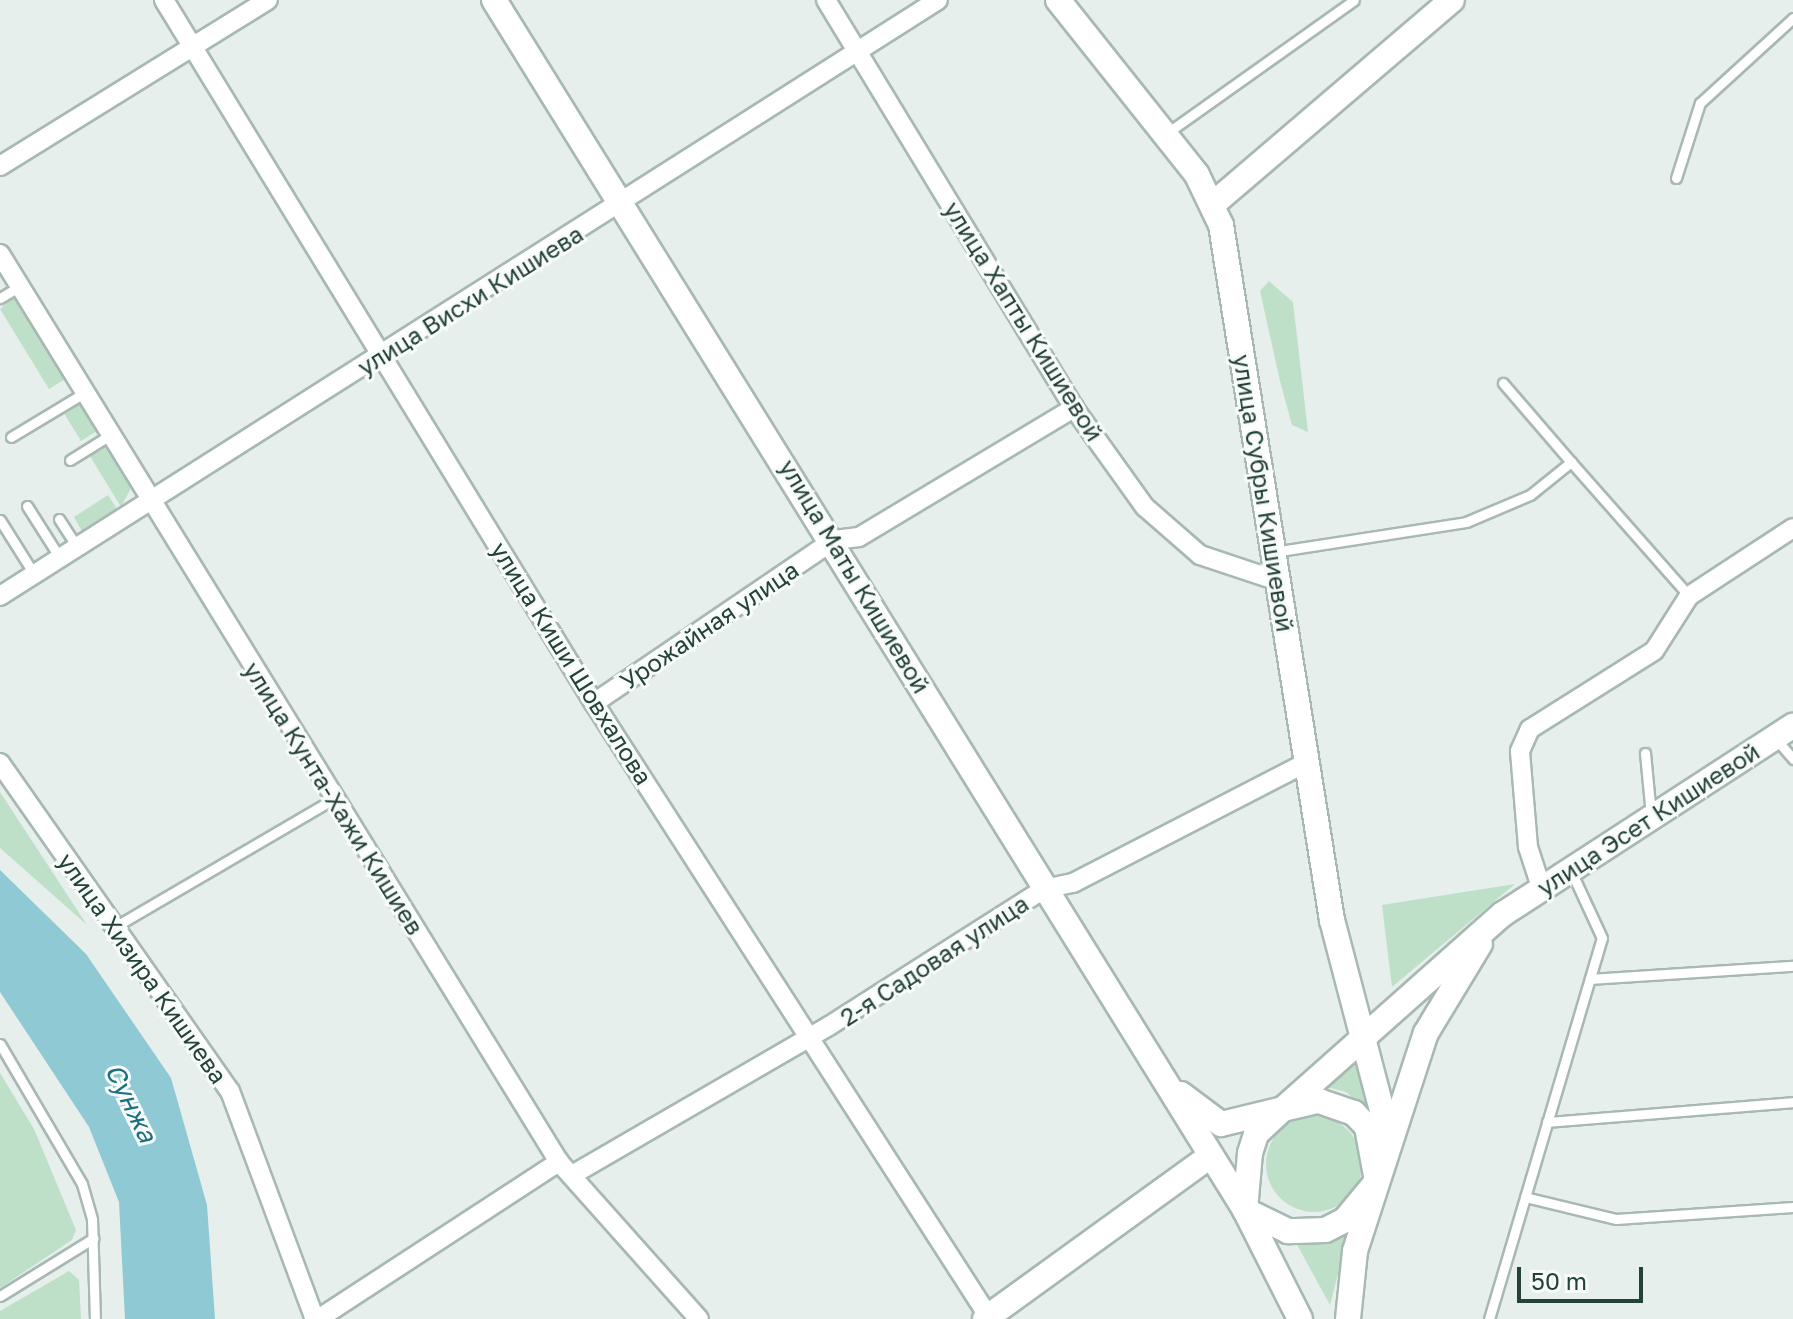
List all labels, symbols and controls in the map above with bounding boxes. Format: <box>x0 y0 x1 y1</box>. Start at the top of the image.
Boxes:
street label: улица Хапты Кишиевой <box>938 196 1110 446</box>
street label: улица Висхи Кишиева <box>352 219 588 381</box>
street label: улица Субры Кишиевой <box>1228 352 1300 634</box>
street label: улица Маты Кишиевой <box>774 454 936 698</box>
street label: улица Киши Шовхалова <box>485 536 659 790</box>
street label: Урожайная улица <box>614 555 804 695</box>
street label: улица Кунта-Хажи Кишиев <box>238 656 430 940</box>
street label: улица Эсет Кишиевой <box>1531 736 1765 902</box>
street label: улица Хизира Кишиева <box>52 847 234 1089</box>
street label: 2-я Садовая улица <box>834 888 1034 1032</box>
water label: Сунжа <box>99 1059 163 1147</box>
scale bar <box>1521 1251 1647 1301</box>
text: 50 m <box>1531 1266 1587 1295</box>

